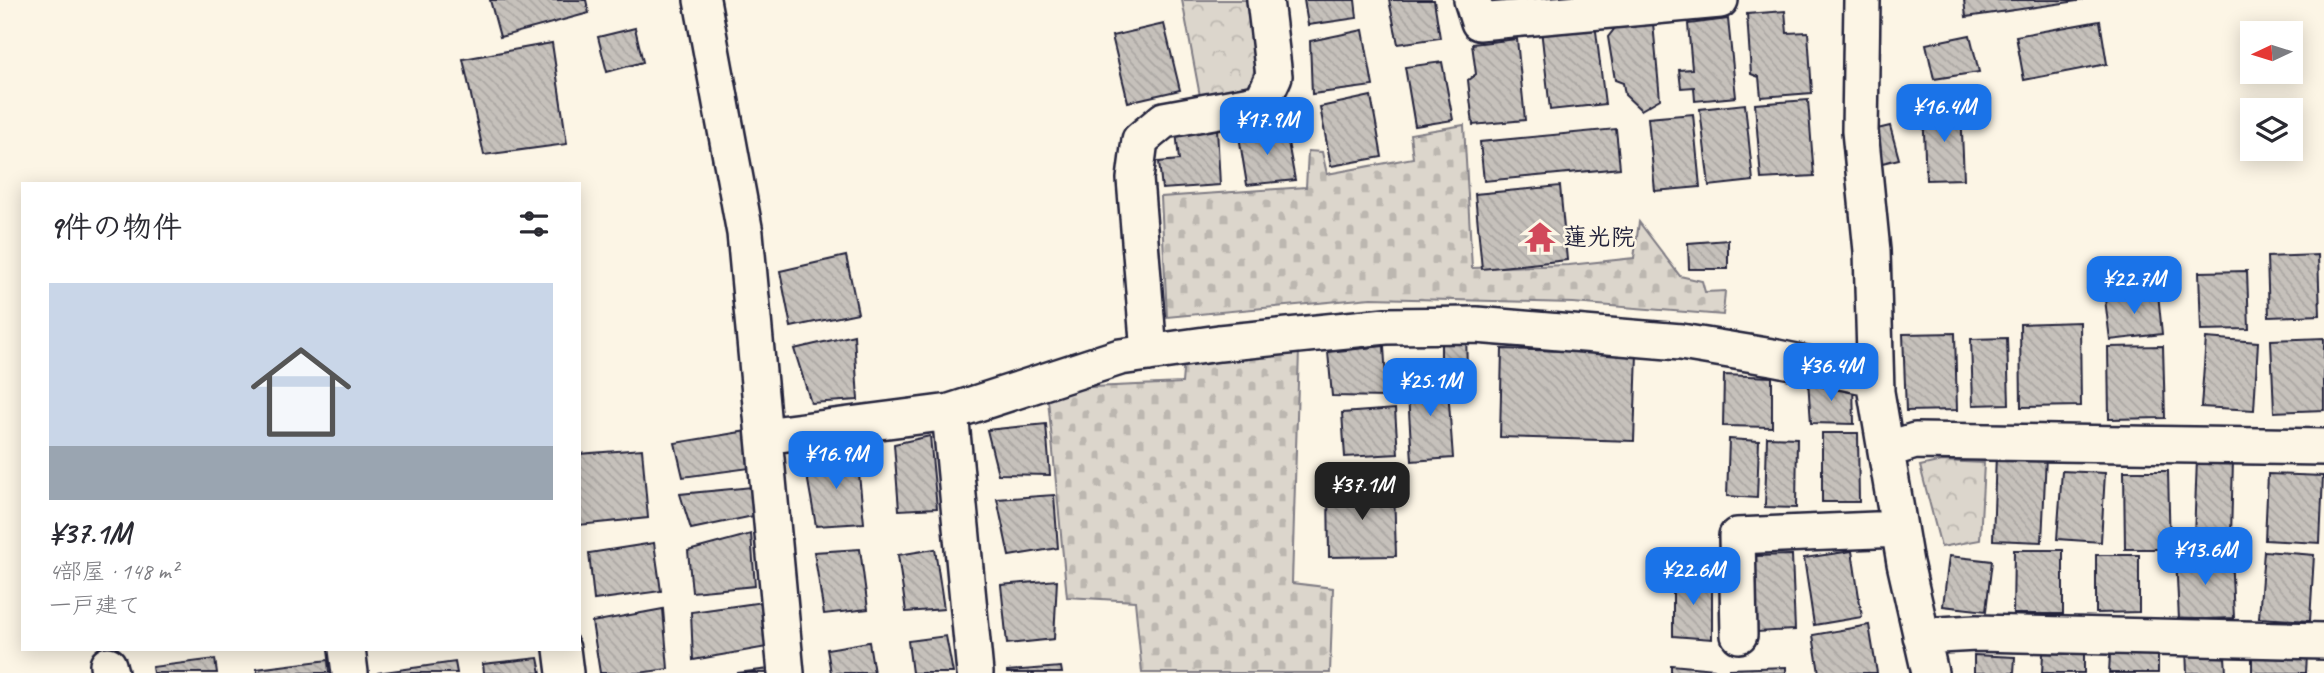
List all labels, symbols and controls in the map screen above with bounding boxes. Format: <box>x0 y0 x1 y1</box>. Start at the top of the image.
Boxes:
north arrow <box>2240 21 2303 84</box>
map controls <box>2240 21 2303 161</box>
pin: ¥16.4M <box>1887 85 2001 144</box>
text: ¥16.4M <box>1912 92 1976 121</box>
pin: ¥17.9M <box>1210 97 1324 157</box>
button: layers <box>2240 98 2303 161</box>
text: ¥17.9M <box>1236 105 1298 134</box>
icon: filters <box>515 205 553 243</box>
text: 9件の物件 <box>49 208 182 246</box>
temple icon: 蓮光院 <box>1523 220 1557 254</box>
place label: 蓮光院 <box>1563 222 1635 252</box>
pin: ¥22.7M <box>2077 256 2191 316</box>
text: ¥22.7M <box>2103 264 2165 293</box>
icon: home <box>238 329 364 455</box>
pin: ¥36.4M <box>1774 344 1888 403</box>
text: ¥36.4M <box>1799 351 1863 380</box>
pin: ¥25.1M <box>1373 358 1487 418</box>
text: ¥25.1M <box>1399 366 1461 395</box>
pin: ¥16.9M <box>779 432 893 491</box>
text: ¥16.9M <box>805 439 867 468</box>
pin: ¥37.1M <box>1305 462 1419 522</box>
text: ¥37.1M <box>1331 470 1393 499</box>
text: ¥37.1M <box>49 514 131 552</box>
pin: ¥13.6M <box>2148 528 2262 587</box>
text: ¥13.6M <box>2173 535 2237 564</box>
pin: ¥22.6M <box>1636 548 1750 607</box>
text: ¥22.6M <box>1661 555 1725 584</box>
text: 4部屋 · 148 m² <box>49 557 178 586</box>
text: 一戸建て <box>49 591 141 620</box>

